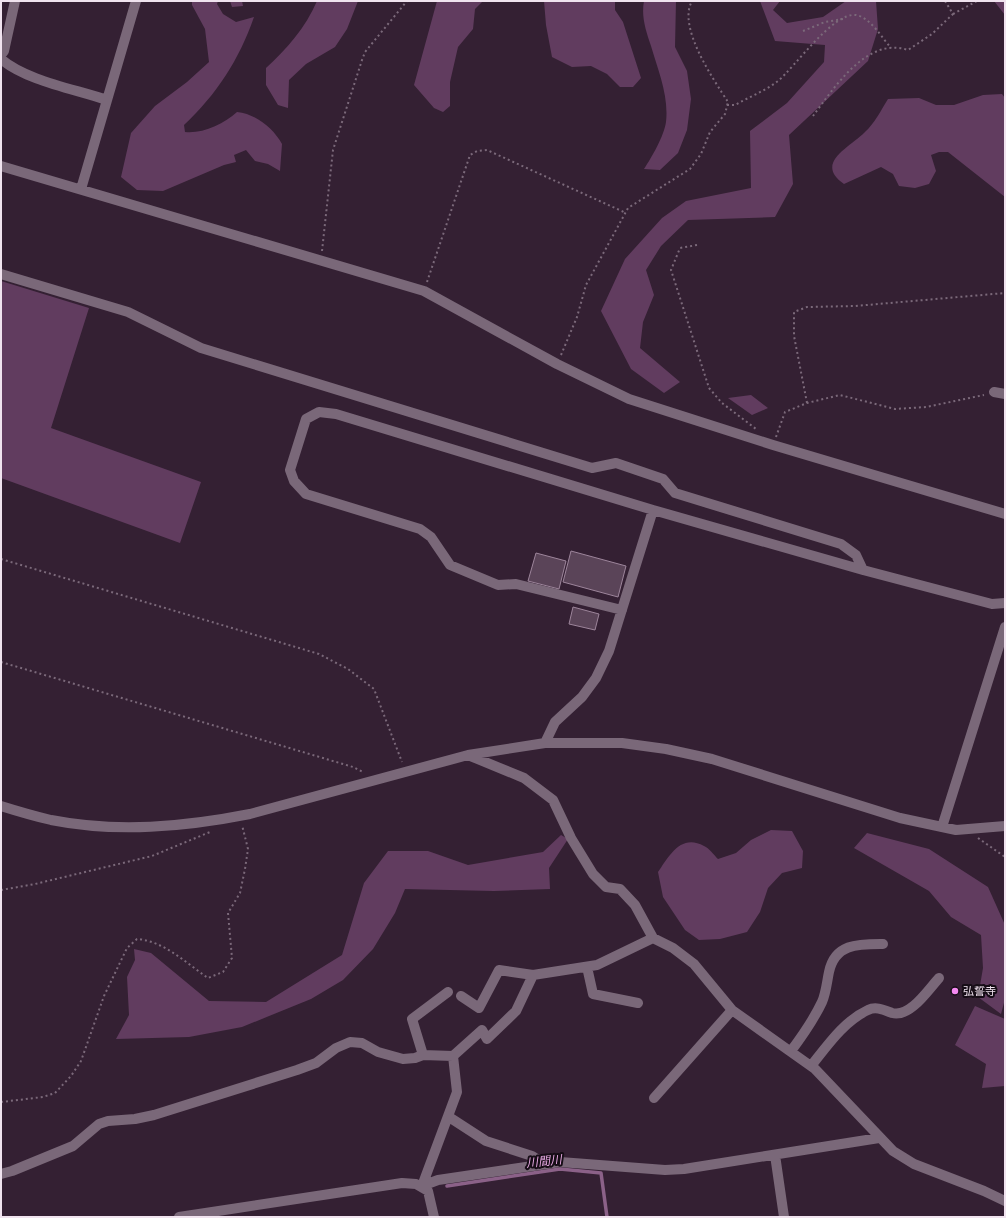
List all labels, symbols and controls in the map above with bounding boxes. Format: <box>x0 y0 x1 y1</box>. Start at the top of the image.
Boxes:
place label: 弘誓寺 <box>963 984 996 999</box>
marker: 弘誓寺 <box>950 986 960 996</box>
water label: 川間川 <box>525 1151 565 1172</box>

